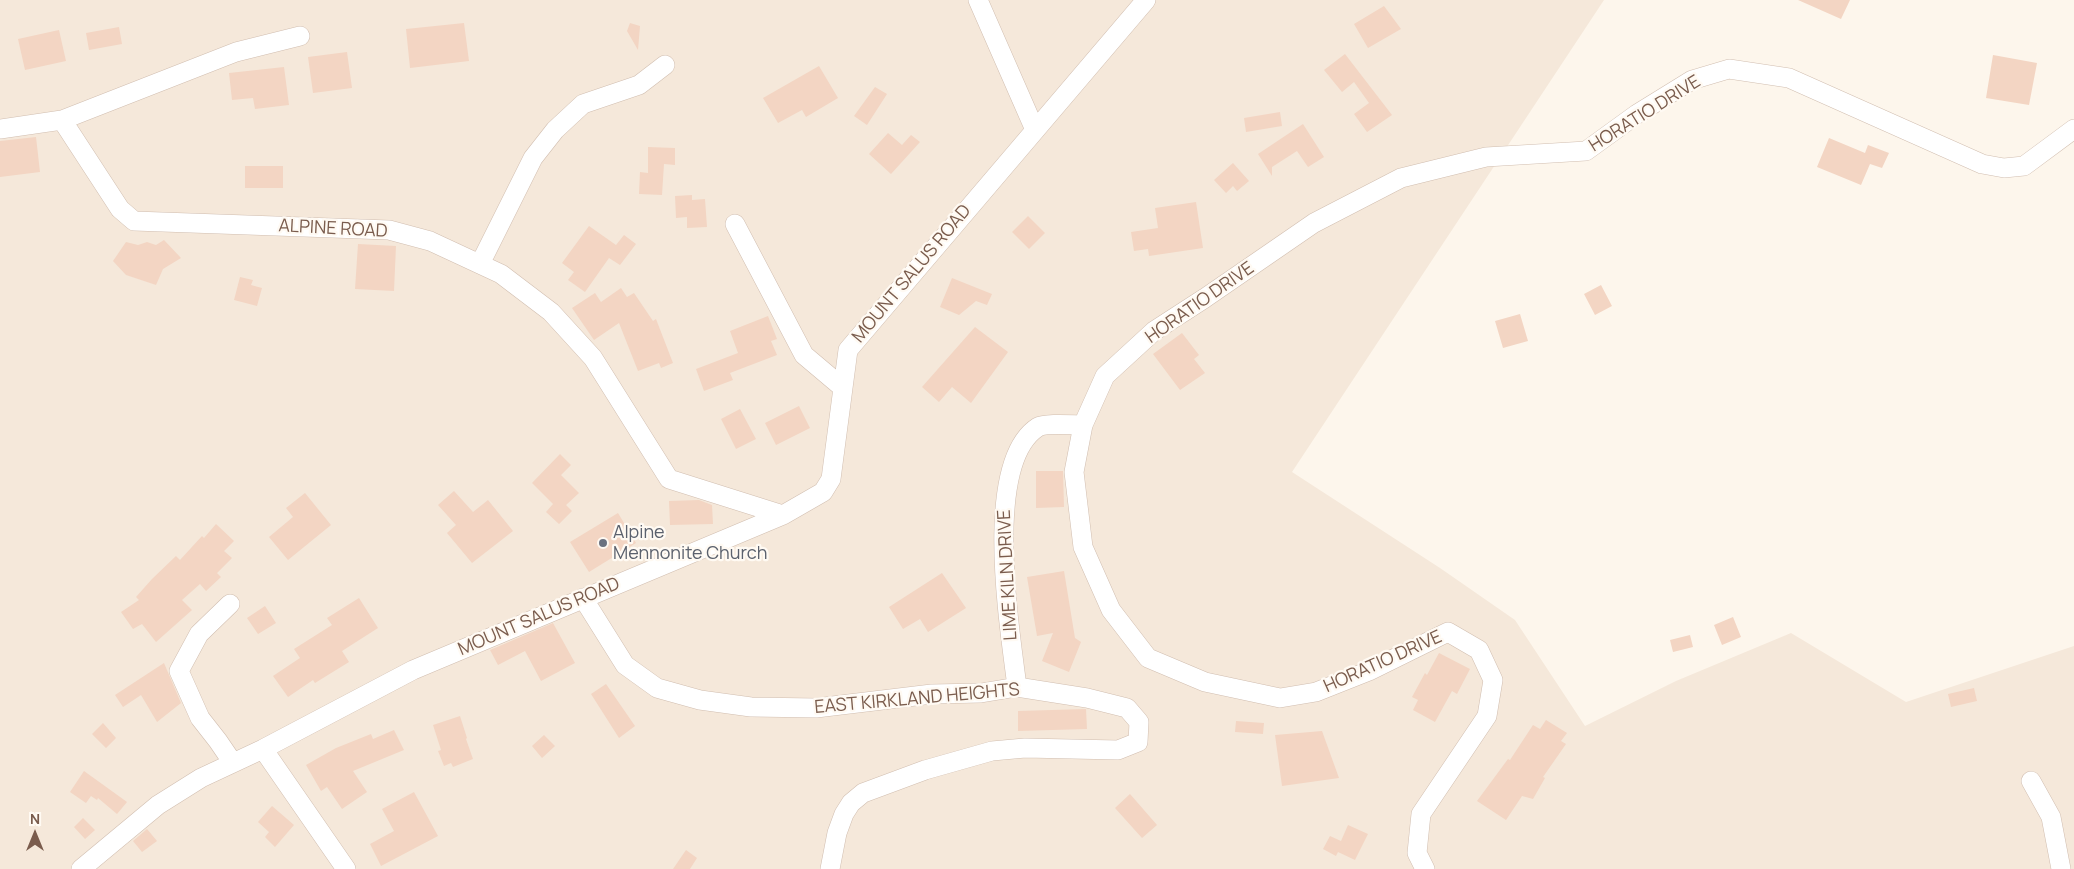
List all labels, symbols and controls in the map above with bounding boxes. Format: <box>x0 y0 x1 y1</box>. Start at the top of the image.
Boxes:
street label: HORATIO DRIVE <box>1585 71 1705 157</box>
street label: MOUNT SALUS ROAD <box>848 201 976 347</box>
street label: ALPINE ROAD <box>278 215 388 243</box>
street label: HORATIO DRIVE <box>1142 258 1258 348</box>
street label: LIME KILN DRIVE <box>994 509 1022 641</box>
place label: Alpine Mennonite Church <box>613 522 767 564</box>
marker: Alpine Mennonite Church <box>597 537 609 549</box>
street label: MOUNT SALUS ROAD <box>455 573 623 661</box>
street label: HORATIO DRIVE <box>1320 626 1446 698</box>
street label: EAST KIRKLAND HEIGHTS <box>814 679 1020 719</box>
north arrow <box>10 809 60 859</box>
text: N <box>30 809 40 828</box>

